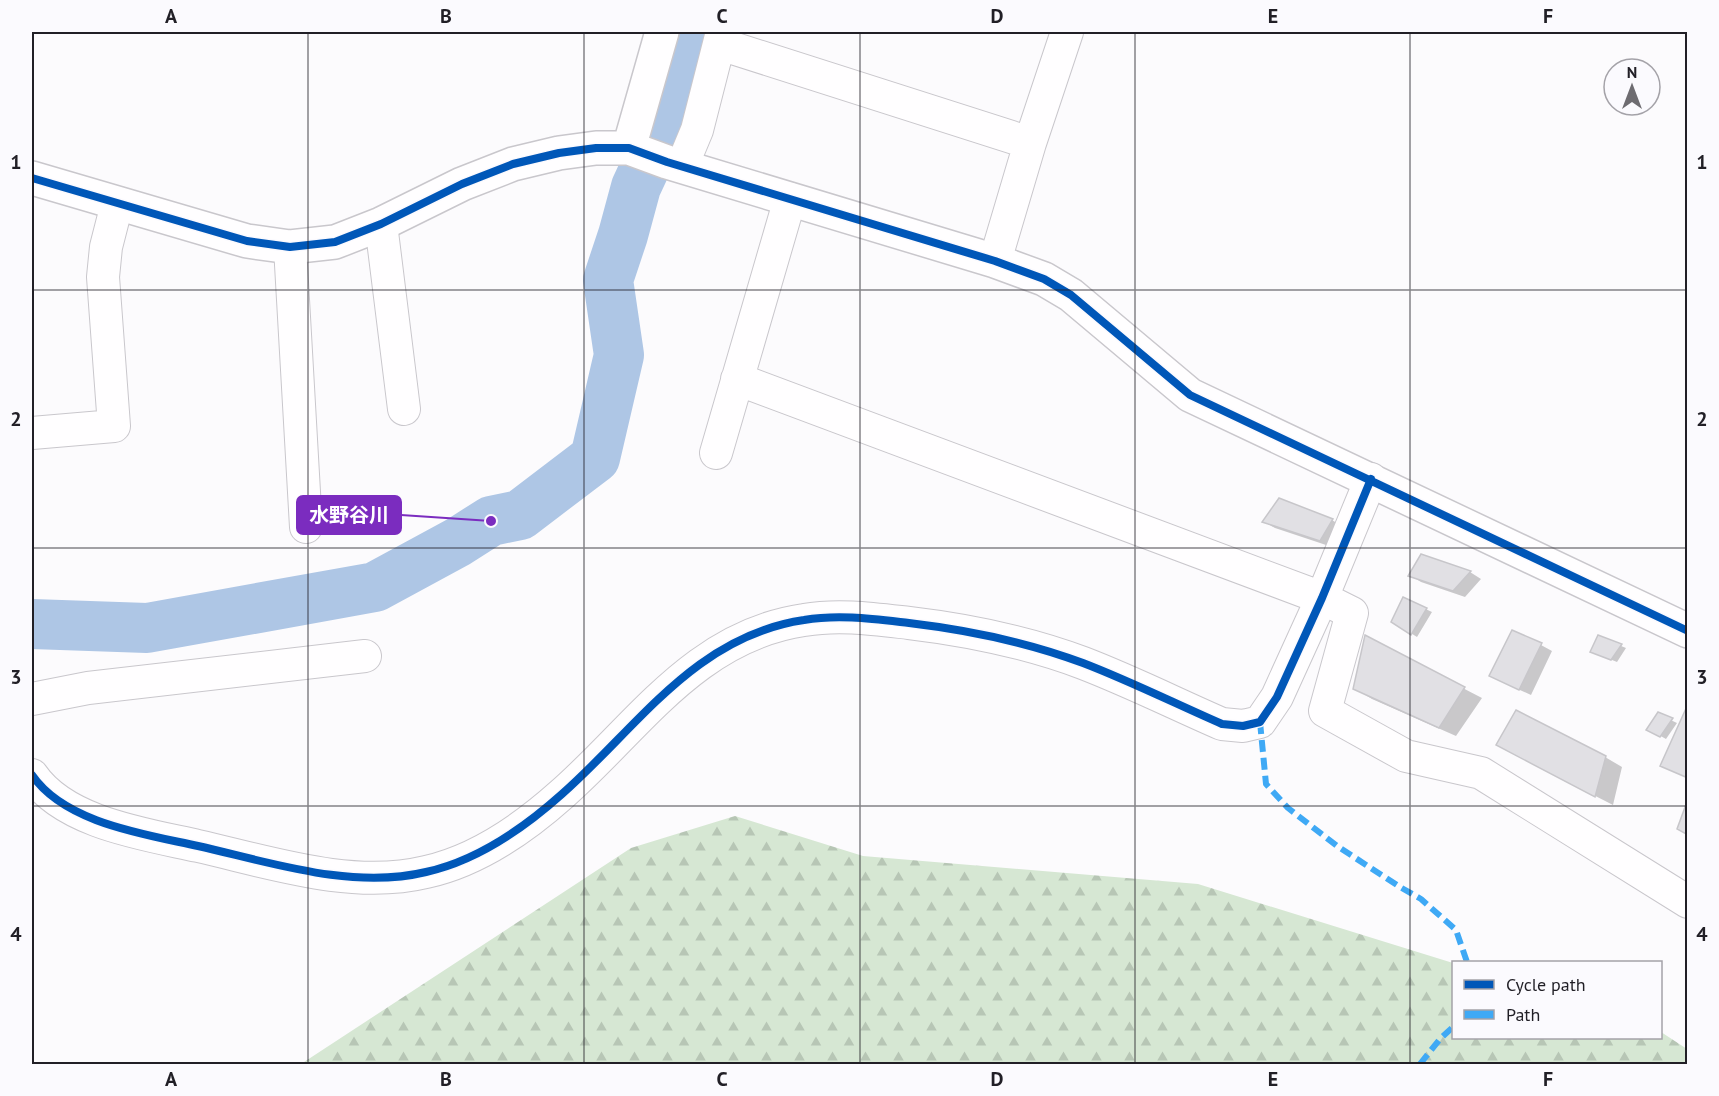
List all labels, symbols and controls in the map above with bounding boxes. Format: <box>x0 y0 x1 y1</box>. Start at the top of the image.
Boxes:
text: A <box>165 3 178 29</box>
text: B <box>440 3 452 29</box>
text: C <box>716 3 728 29</box>
text: D <box>991 3 1004 29</box>
text: E <box>1268 3 1278 29</box>
text: F <box>1543 3 1553 29</box>
north arrow <box>1602 57 1662 117</box>
text: N <box>1627 62 1637 82</box>
text: 1 <box>10 149 22 175</box>
text: 1 <box>1696 149 1708 175</box>
text: 2 <box>10 406 22 432</box>
text: 2 <box>1696 406 1708 432</box>
callout: 水野谷川 <box>297 496 401 534</box>
text: 水野谷川 <box>309 502 389 528</box>
text: 3 <box>10 664 22 690</box>
text: 3 <box>1696 664 1708 690</box>
text: 4 <box>10 921 22 947</box>
text: 4 <box>1696 921 1708 947</box>
legend <box>1452 961 1662 1039</box>
text: Cycle path <box>1506 973 1586 996</box>
text: Path <box>1506 1003 1540 1026</box>
text: A <box>165 1066 178 1092</box>
text: B <box>440 1066 452 1092</box>
text: C <box>716 1066 728 1092</box>
text: D <box>991 1066 1004 1092</box>
text: E <box>1268 1066 1278 1092</box>
text: F <box>1543 1066 1553 1092</box>

